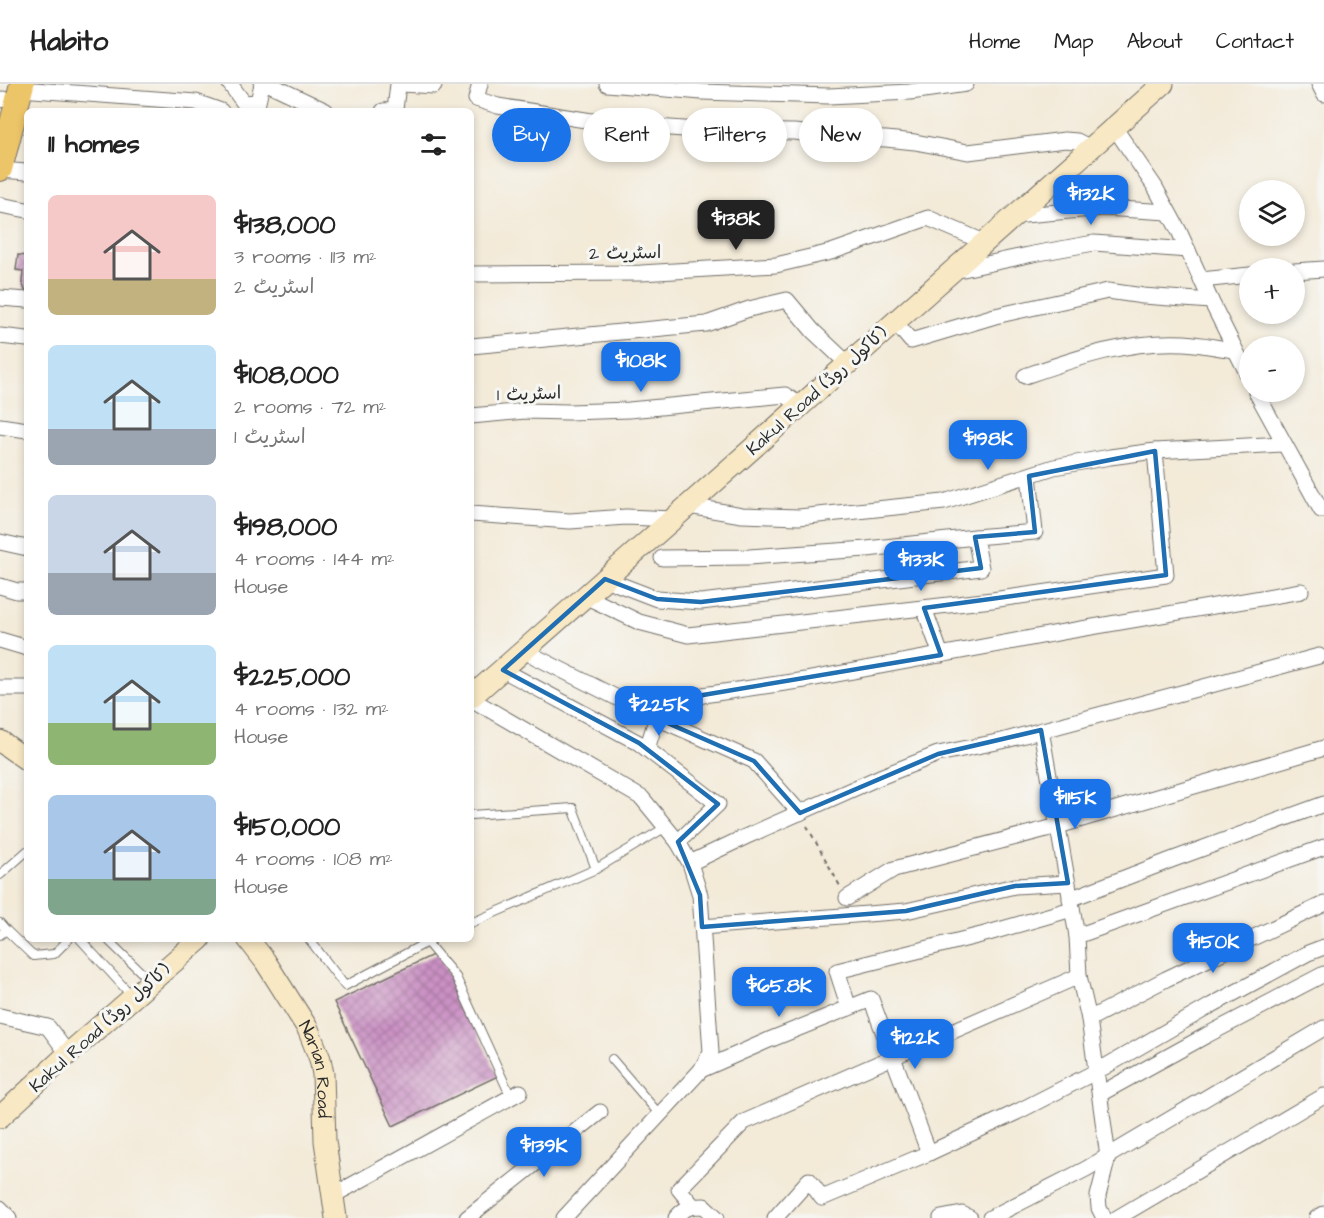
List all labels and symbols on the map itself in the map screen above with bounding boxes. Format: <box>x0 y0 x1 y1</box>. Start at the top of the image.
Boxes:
pin: $132K <box>1049 175 1133 226</box>
pin: $138K <box>694 200 778 251</box>
street label: اسٹریٹ 2 <box>589 240 661 266</box>
street label: Kakul Road (کاکول روڈ) <box>741 321 893 461</box>
pin: $108K <box>599 342 683 393</box>
street label: اسٹریٹ 1 <box>496 380 562 408</box>
pin: $198K <box>946 420 1030 471</box>
pin: $133K <box>879 541 963 592</box>
pin: $225K <box>617 686 701 737</box>
pin: $115K <box>1033 779 1117 830</box>
pin: $150K <box>1171 923 1255 974</box>
street label: Kakul Road (کاکول روڈ) <box>24 958 176 1098</box>
pin: $65.8K <box>730 967 828 1018</box>
street label: Narian Road <box>293 1015 337 1118</box>
pin: $122K <box>873 1019 957 1070</box>
pin: $139K <box>502 1127 586 1178</box>

